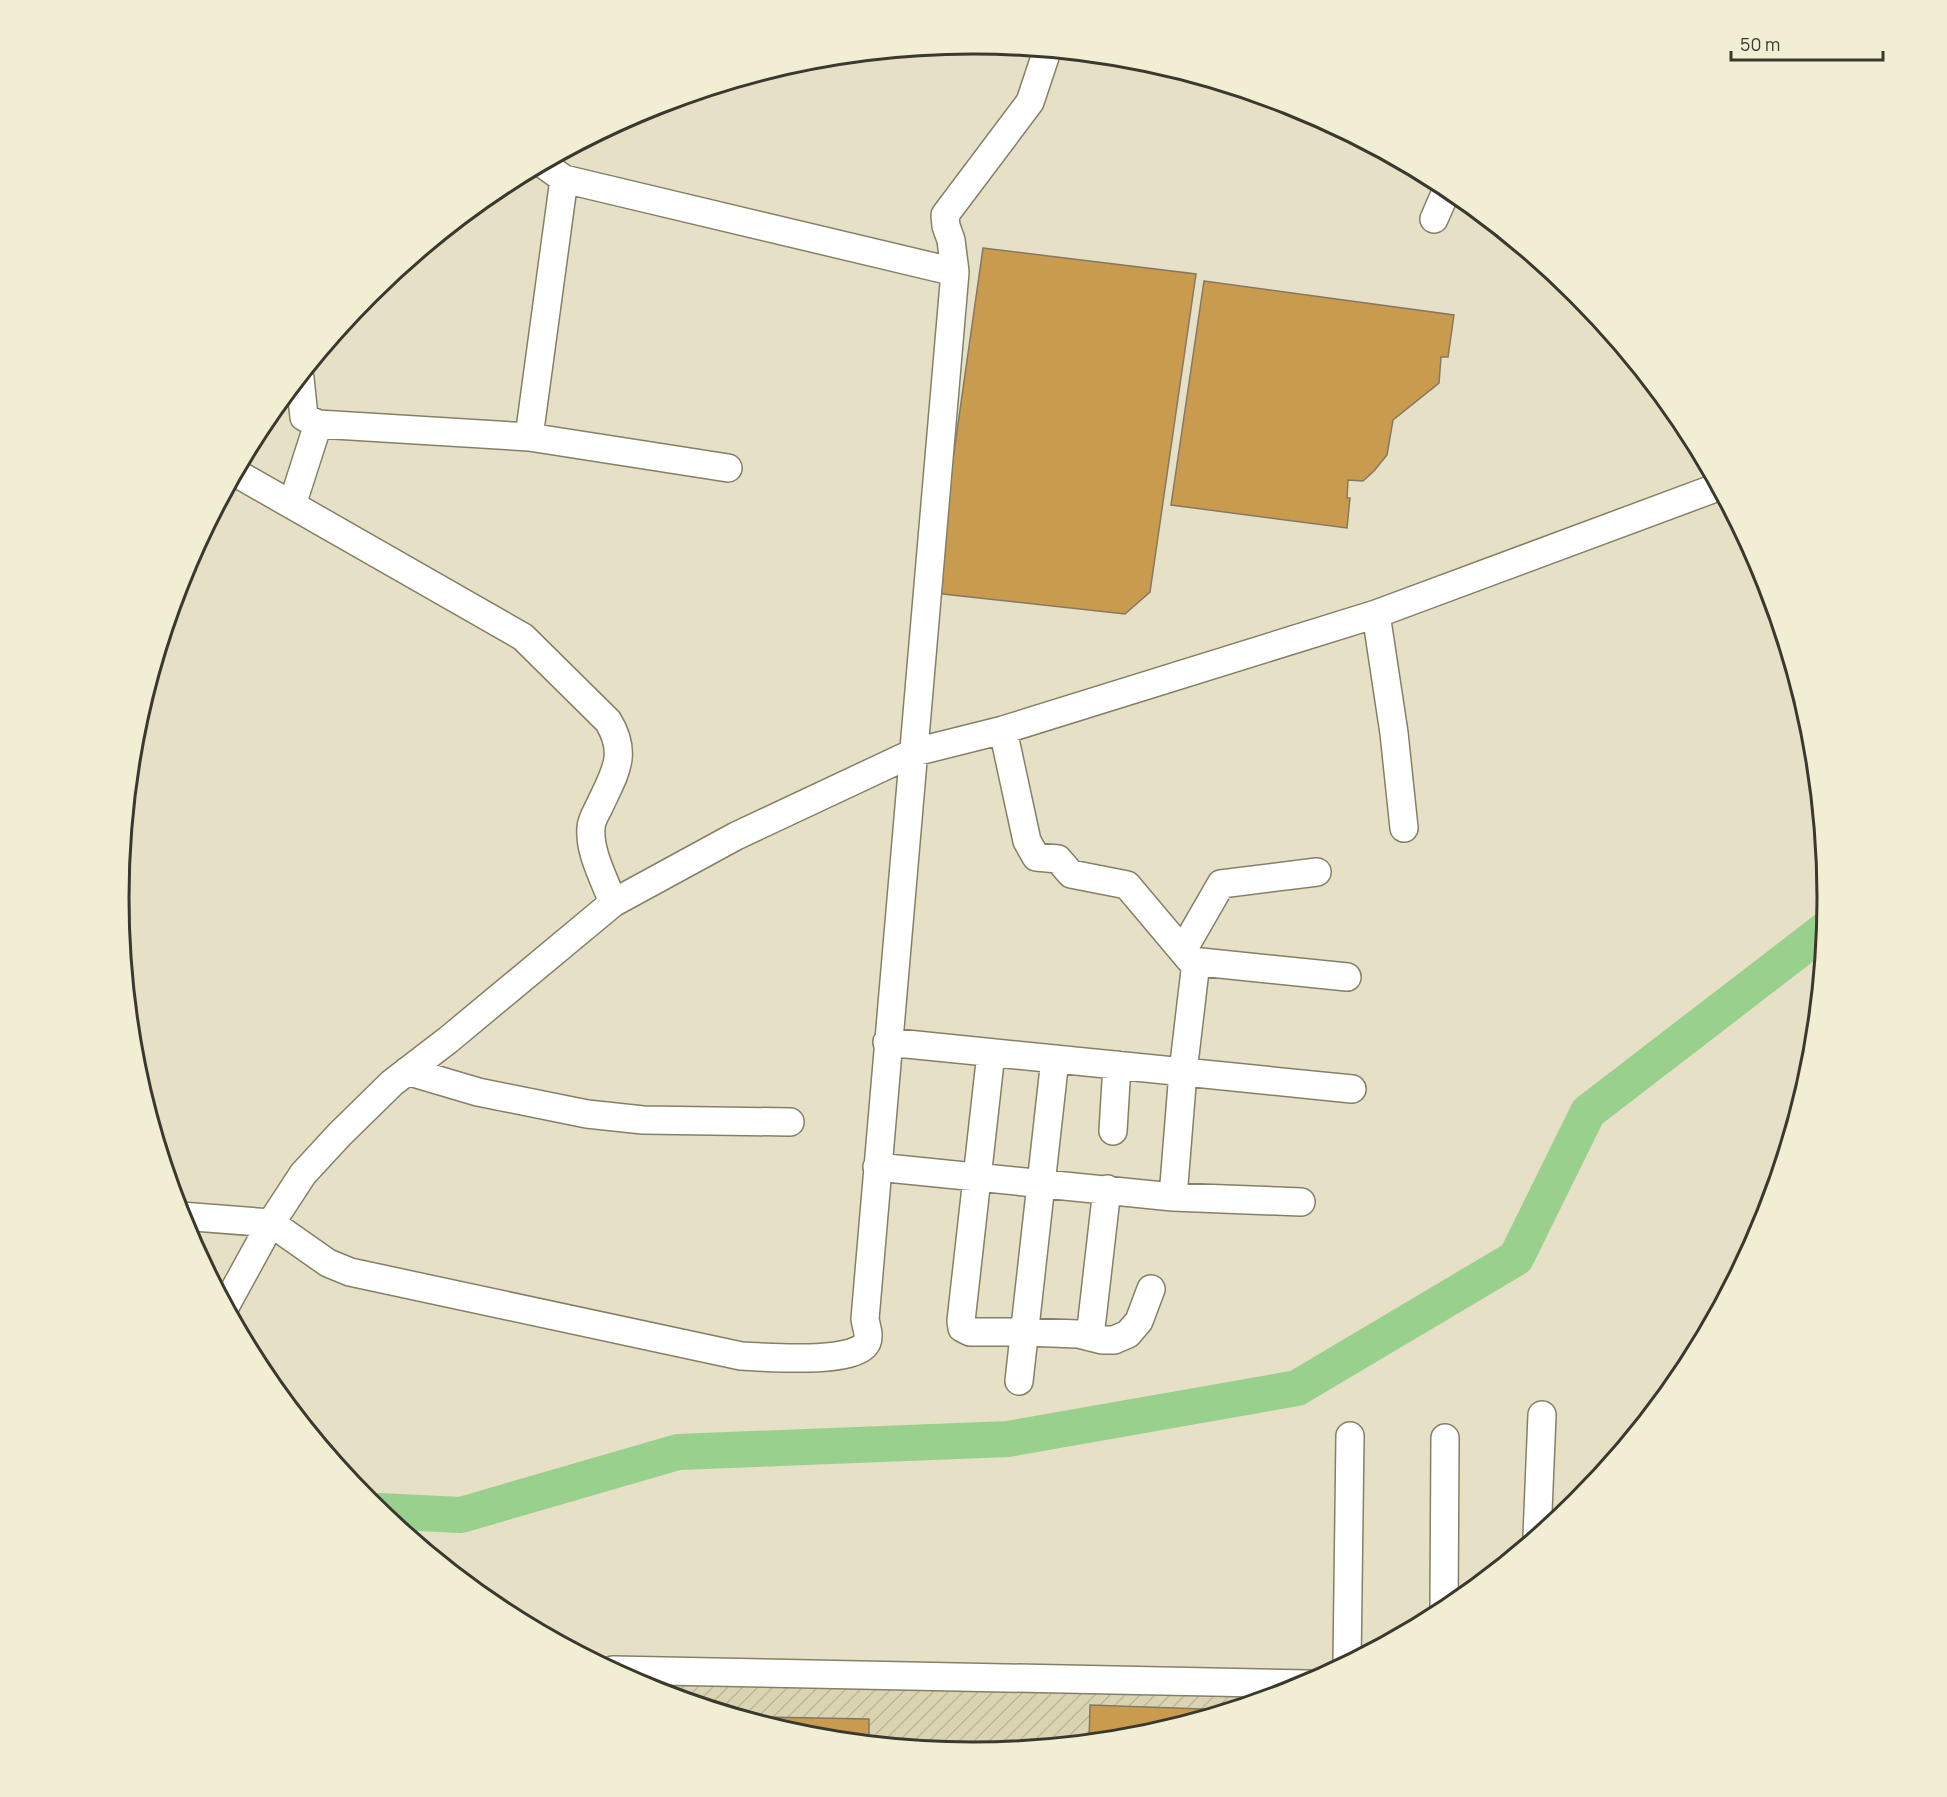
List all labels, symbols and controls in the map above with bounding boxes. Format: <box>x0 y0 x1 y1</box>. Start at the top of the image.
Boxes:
scale bar <box>1731 24 1882 62</box>
text: 50 m <box>1740 32 1780 56</box>

